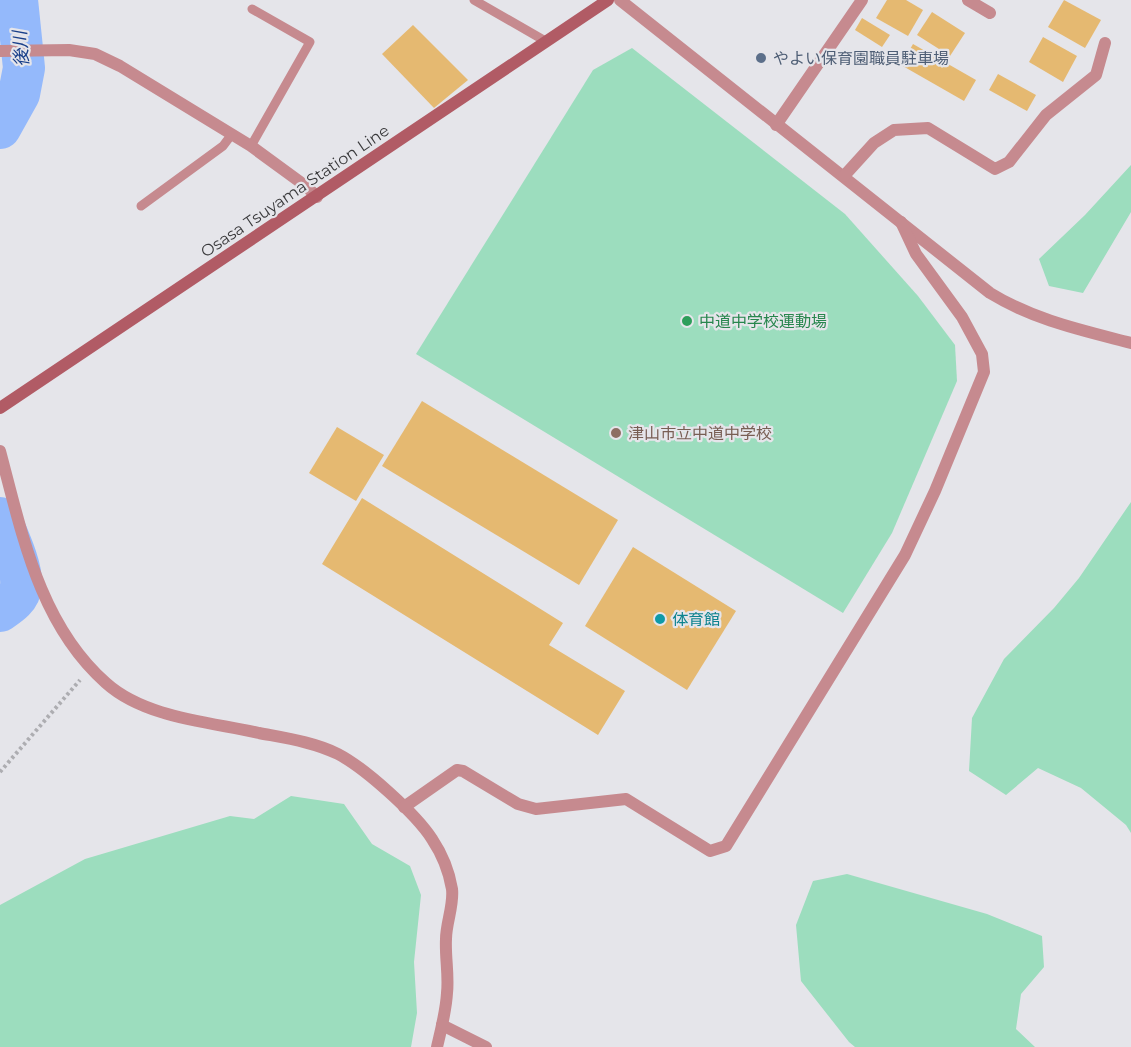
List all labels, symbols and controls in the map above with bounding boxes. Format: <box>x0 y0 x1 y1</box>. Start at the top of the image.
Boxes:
water label: 後川 <box>9 28 33 68</box>
place label: やよい保育園職員駐車場 <box>773 49 949 68</box>
marker: やよい保育園職員駐車場 <box>754 51 768 65</box>
street label: Osasa Tsuyama Station Line <box>197 121 393 261</box>
place label: 中道中学校運動場 <box>699 312 827 331</box>
marker: 中道中学校運動場 <box>680 314 694 328</box>
place label: 津山市立中道中学校 <box>628 424 772 443</box>
marker: 津山市立中道中学校 <box>609 426 623 440</box>
place label: 体育館 <box>672 610 720 629</box>
marker: 体育館 <box>653 612 667 626</box>

